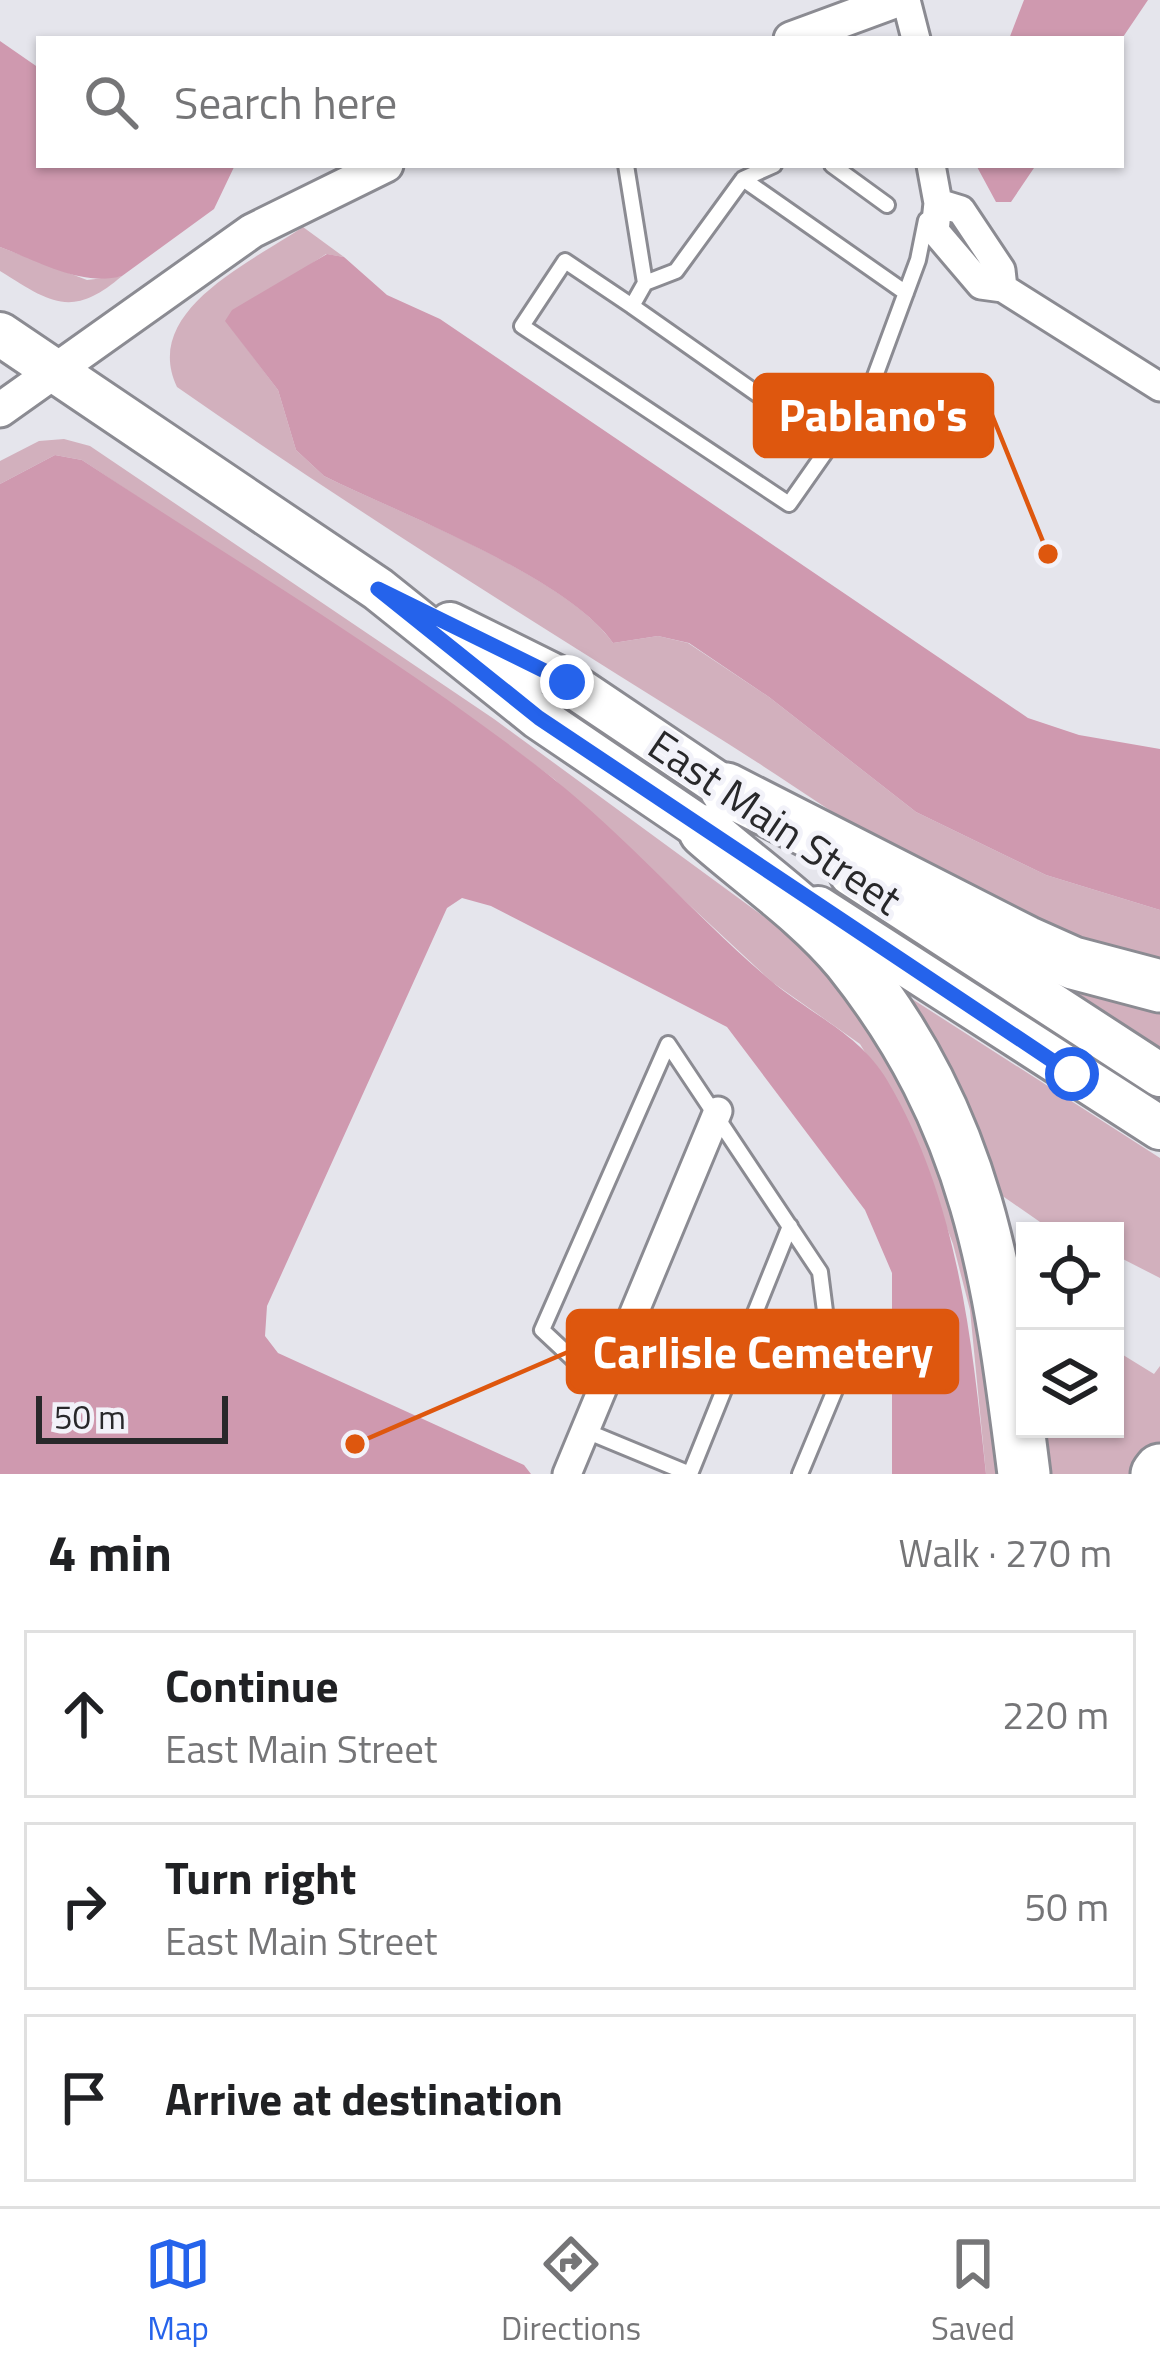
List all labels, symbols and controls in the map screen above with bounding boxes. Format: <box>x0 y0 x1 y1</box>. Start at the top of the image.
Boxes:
search box <box>36 36 1124 168</box>
text: Search here <box>174 68 397 136</box>
icon: search <box>78 69 144 135</box>
callout: Pablano's <box>755 375 992 456</box>
text: Pablano's <box>778 380 968 448</box>
route end <box>540 655 594 709</box>
street label: East Main Street <box>636 713 915 930</box>
route start <box>1045 1047 1099 1101</box>
map controls <box>1016 1222 1124 1438</box>
button: locate <box>1016 1222 1124 1330</box>
callout: Carlisle Cemetery <box>568 1311 957 1392</box>
text: Carlisle Cemetery <box>593 1317 933 1385</box>
button: layers <box>1016 1330 1124 1438</box>
scale bar <box>36 1390 228 1443</box>
text: 50 m <box>54 1392 126 1442</box>
text: 4 min <box>48 1513 172 1591</box>
text: Walk · 270 m <box>898 1523 1112 1582</box>
text: Continue <box>165 1651 339 1719</box>
icon: ahead <box>51 1681 117 1747</box>
text: 220 m <box>1002 1685 1109 1744</box>
text: East Main Street <box>165 1719 437 1778</box>
text: Turn right <box>165 1843 356 1911</box>
icon: right <box>51 1873 117 1939</box>
text: 50 m <box>1024 1877 1109 1936</box>
text: East Main Street <box>165 1911 437 1970</box>
text: Arrive at destination <box>165 2064 563 2132</box>
icon: arrive <box>51 2065 117 2131</box>
tab: Map <box>145 2231 211 2353</box>
tab: Directions <box>501 2231 641 2353</box>
tab: Saved <box>931 2231 1015 2353</box>

